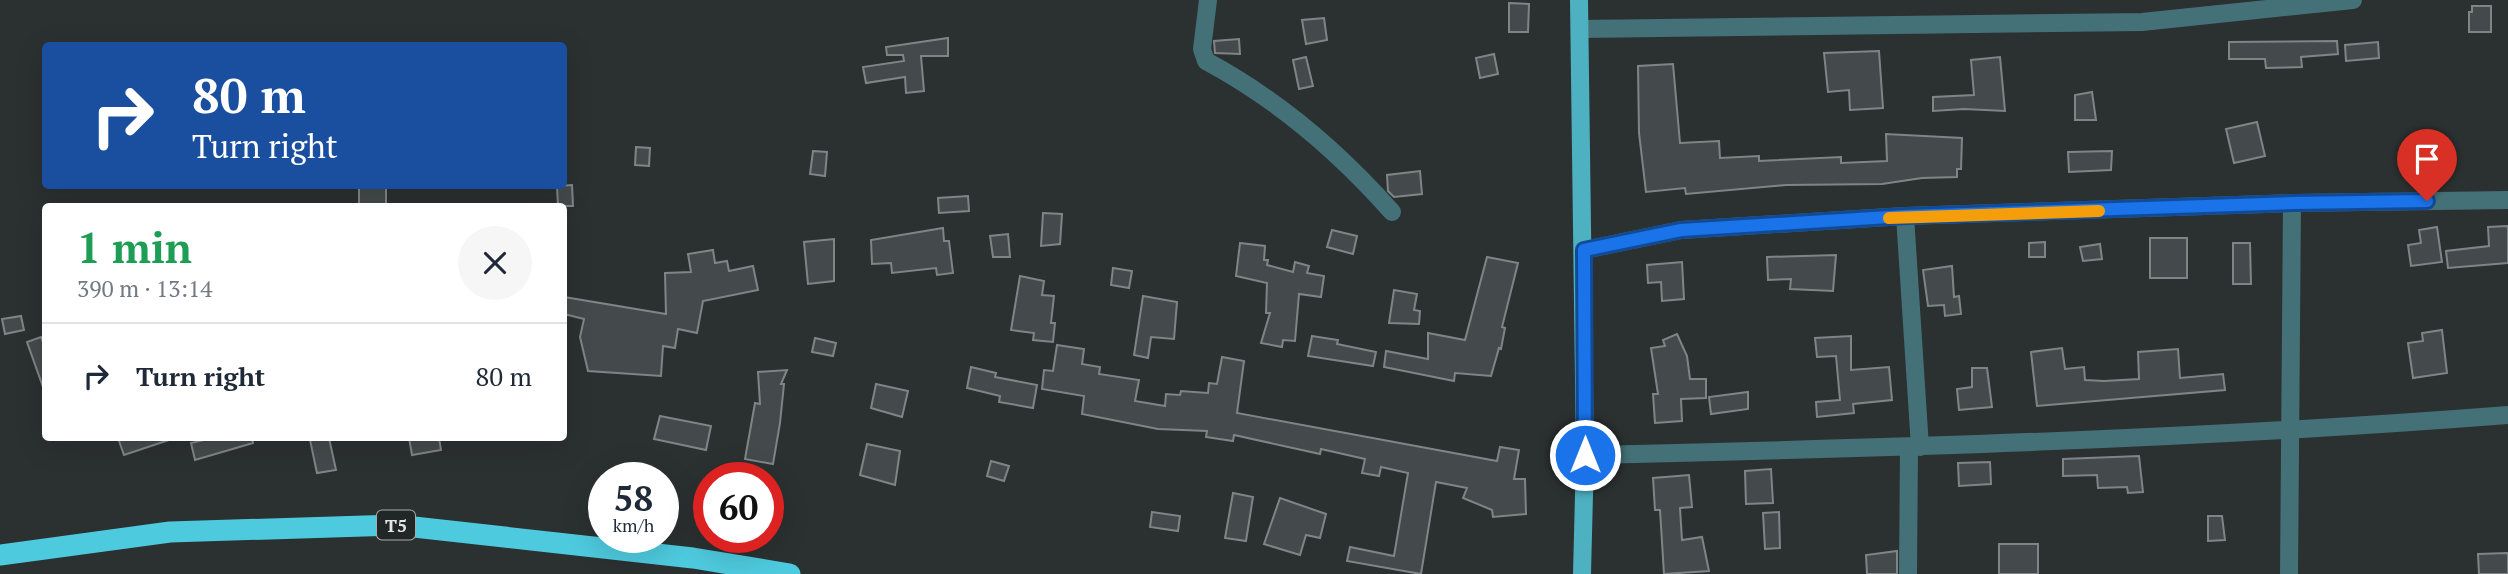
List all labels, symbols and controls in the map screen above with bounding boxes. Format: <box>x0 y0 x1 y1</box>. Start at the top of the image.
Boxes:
text: 80 m <box>192 62 306 127</box>
icon: right <box>77 70 168 161</box>
text: Turn right <box>192 125 338 167</box>
pin <box>2397 129 2457 201</box>
icon: arrive <box>2408 140 2446 178</box>
text: 1 min <box>77 219 192 275</box>
button: close <box>458 226 532 300</box>
text: 390 m · 13:14 <box>77 273 212 304</box>
icon: right <box>77 357 115 395</box>
text: Turn right <box>136 359 265 393</box>
text: 80 m <box>476 359 532 393</box>
position arrow <box>1548 418 1622 492</box>
speed limit sign: 60 <box>693 462 784 553</box>
text: 58 <box>614 475 653 521</box>
road number: T5 <box>377 510 415 540</box>
text: km/h <box>613 513 654 537</box>

